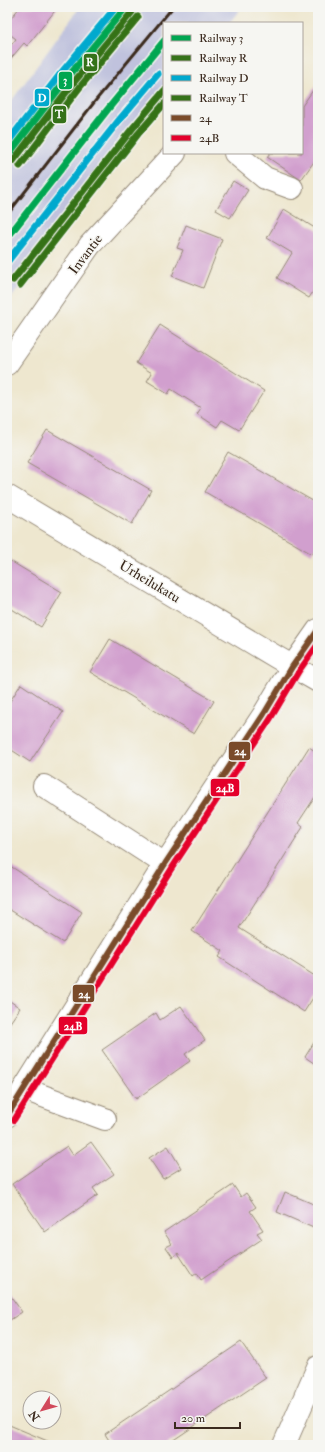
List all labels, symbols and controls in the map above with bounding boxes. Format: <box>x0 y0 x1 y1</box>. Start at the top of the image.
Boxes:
legend <box>163 22 303 154</box>
text: Railway 3 <box>199 31 243 46</box>
text: Railway R <box>199 51 248 66</box>
line badge: R <box>83 53 98 72</box>
text: R <box>86 56 95 69</box>
line badge: 3 <box>58 71 73 90</box>
text: Railway D <box>199 71 249 86</box>
text: 3 <box>63 74 67 87</box>
line badge: D <box>34 88 50 107</box>
text: Railway T <box>199 91 248 106</box>
text: D <box>38 92 47 105</box>
line badge: T <box>52 105 67 124</box>
text: T <box>54 108 64 121</box>
text: 24 <box>199 111 212 126</box>
text: 24B <box>199 131 220 146</box>
street label: Invantie <box>65 231 106 278</box>
street label: Urheilukatu <box>116 557 183 606</box>
line badge: 24 <box>228 741 251 761</box>
text: 24 <box>234 745 247 759</box>
line badge: 24B <box>210 778 240 797</box>
text: 24B <box>216 782 234 796</box>
line badge: 24 <box>72 984 95 1003</box>
text: 24 <box>78 988 91 1002</box>
line badge: 24B <box>58 1016 88 1035</box>
text: 24B <box>64 1020 82 1034</box>
north arrow <box>22 1390 62 1430</box>
scale bar <box>175 1404 240 1430</box>
text: N <box>26 1407 43 1424</box>
text: 20 m <box>181 1411 206 1426</box>

